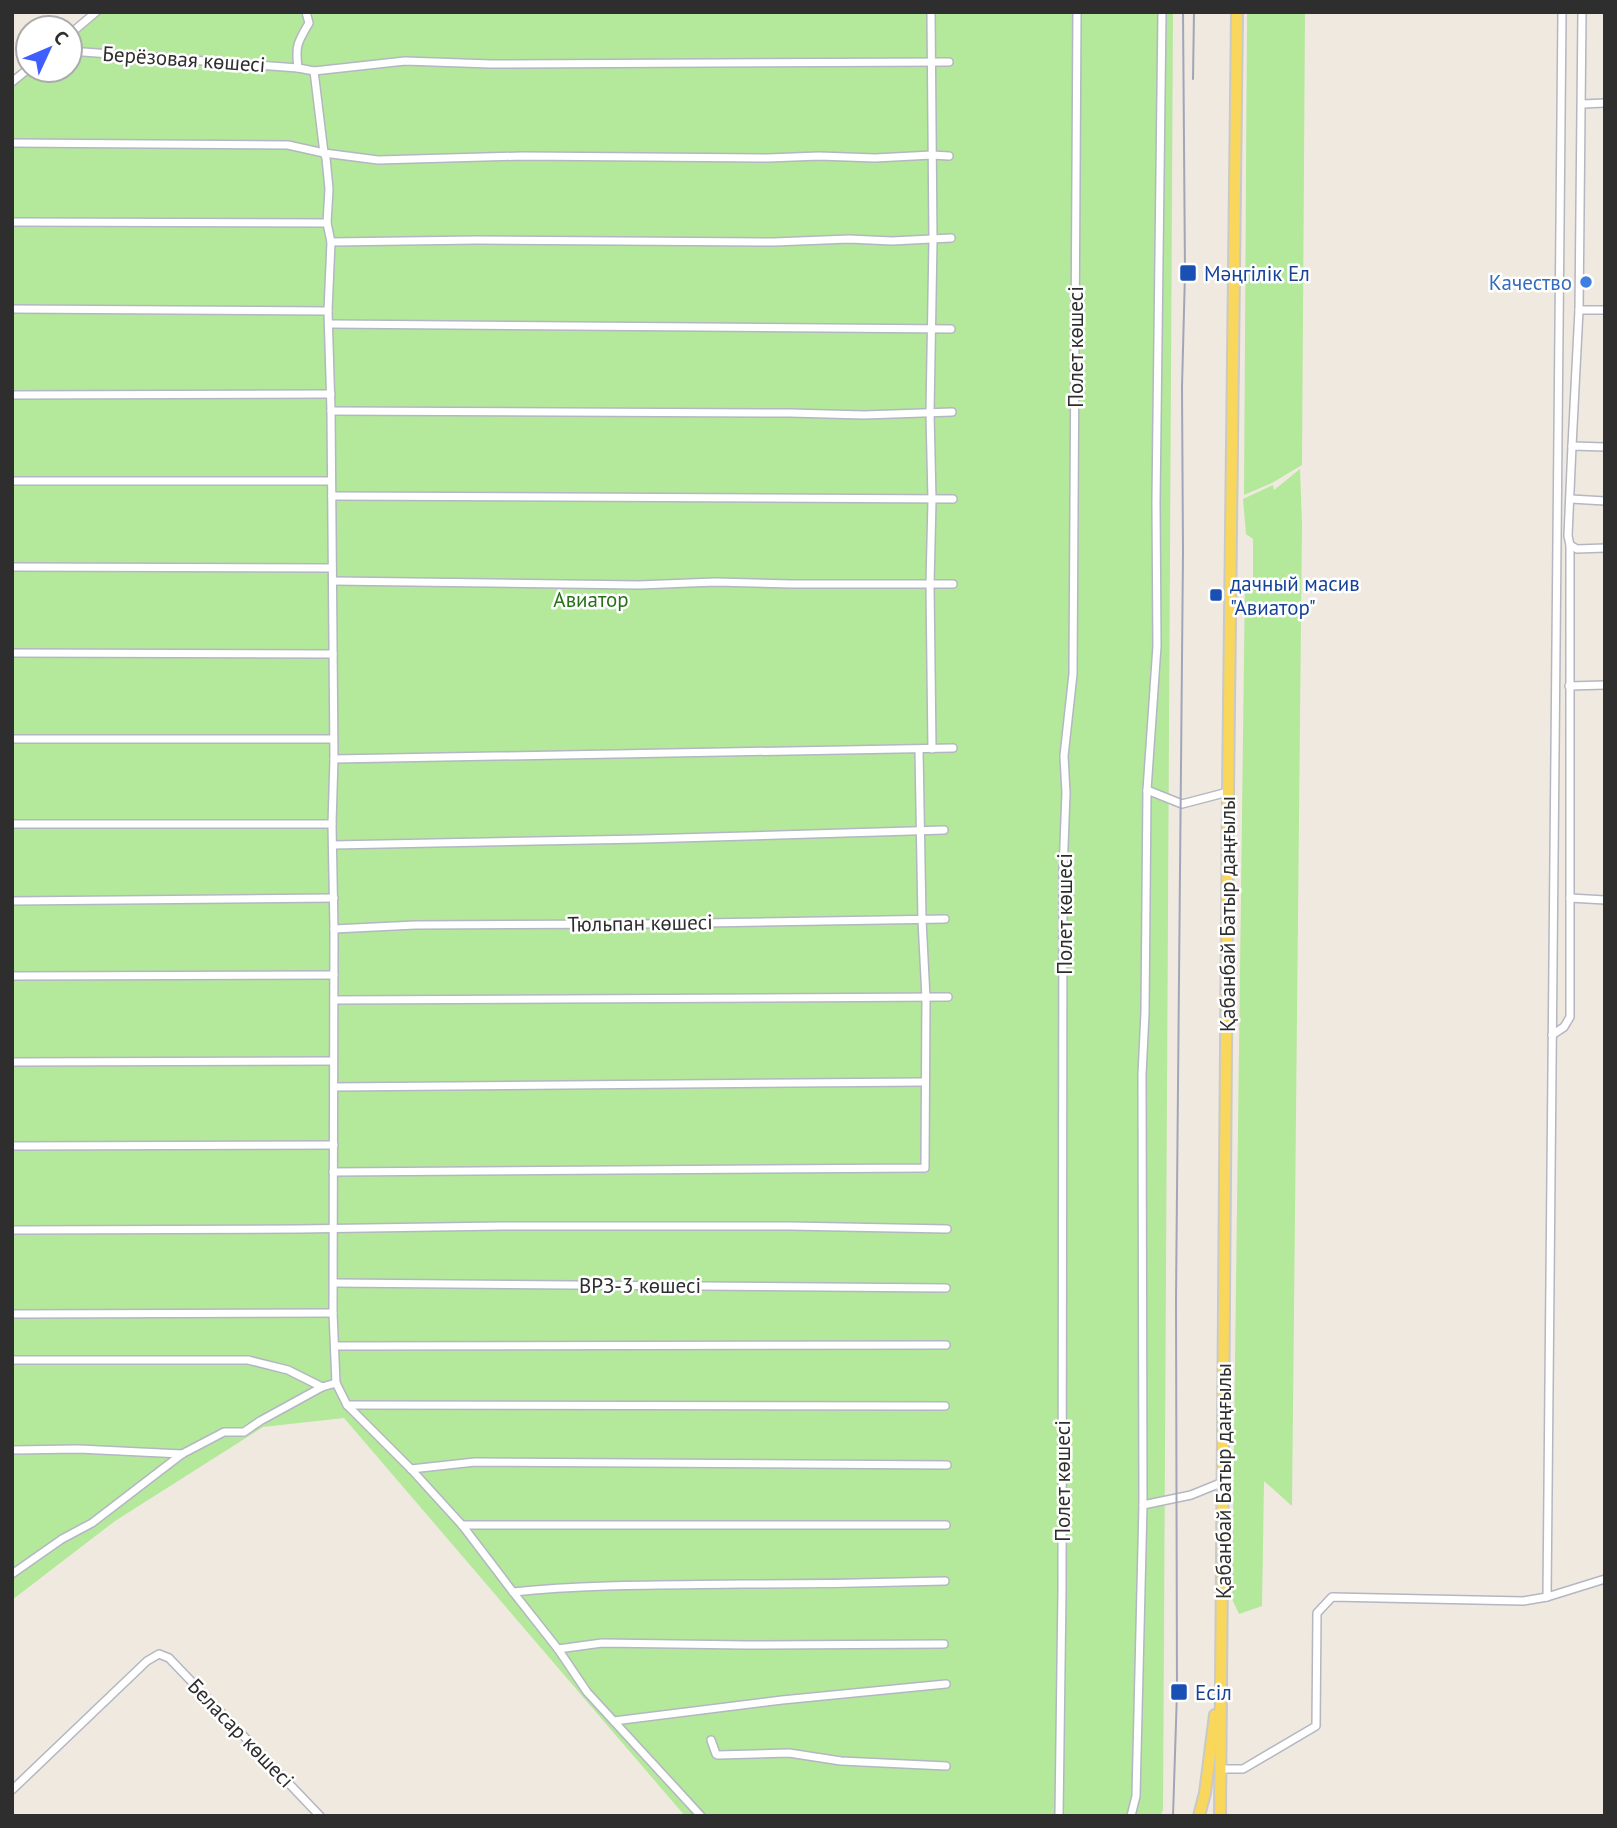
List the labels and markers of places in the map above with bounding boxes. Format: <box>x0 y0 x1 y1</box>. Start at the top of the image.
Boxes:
place label: Мәңгілік Ел <box>1204 260 1310 287</box>
marker: Мәңгілік Ел <box>1178 263 1198 283</box>
place label: Качество <box>1489 269 1572 296</box>
marker: Качество <box>1578 274 1594 290</box>
place label: дачный масив "Авиатор" <box>1230 570 1360 621</box>
marker: дачный масив "Авиатор" <box>1208 587 1224 603</box>
place label: Есіл <box>1195 1679 1232 1706</box>
marker: Есіл <box>1169 1682 1189 1702</box>

